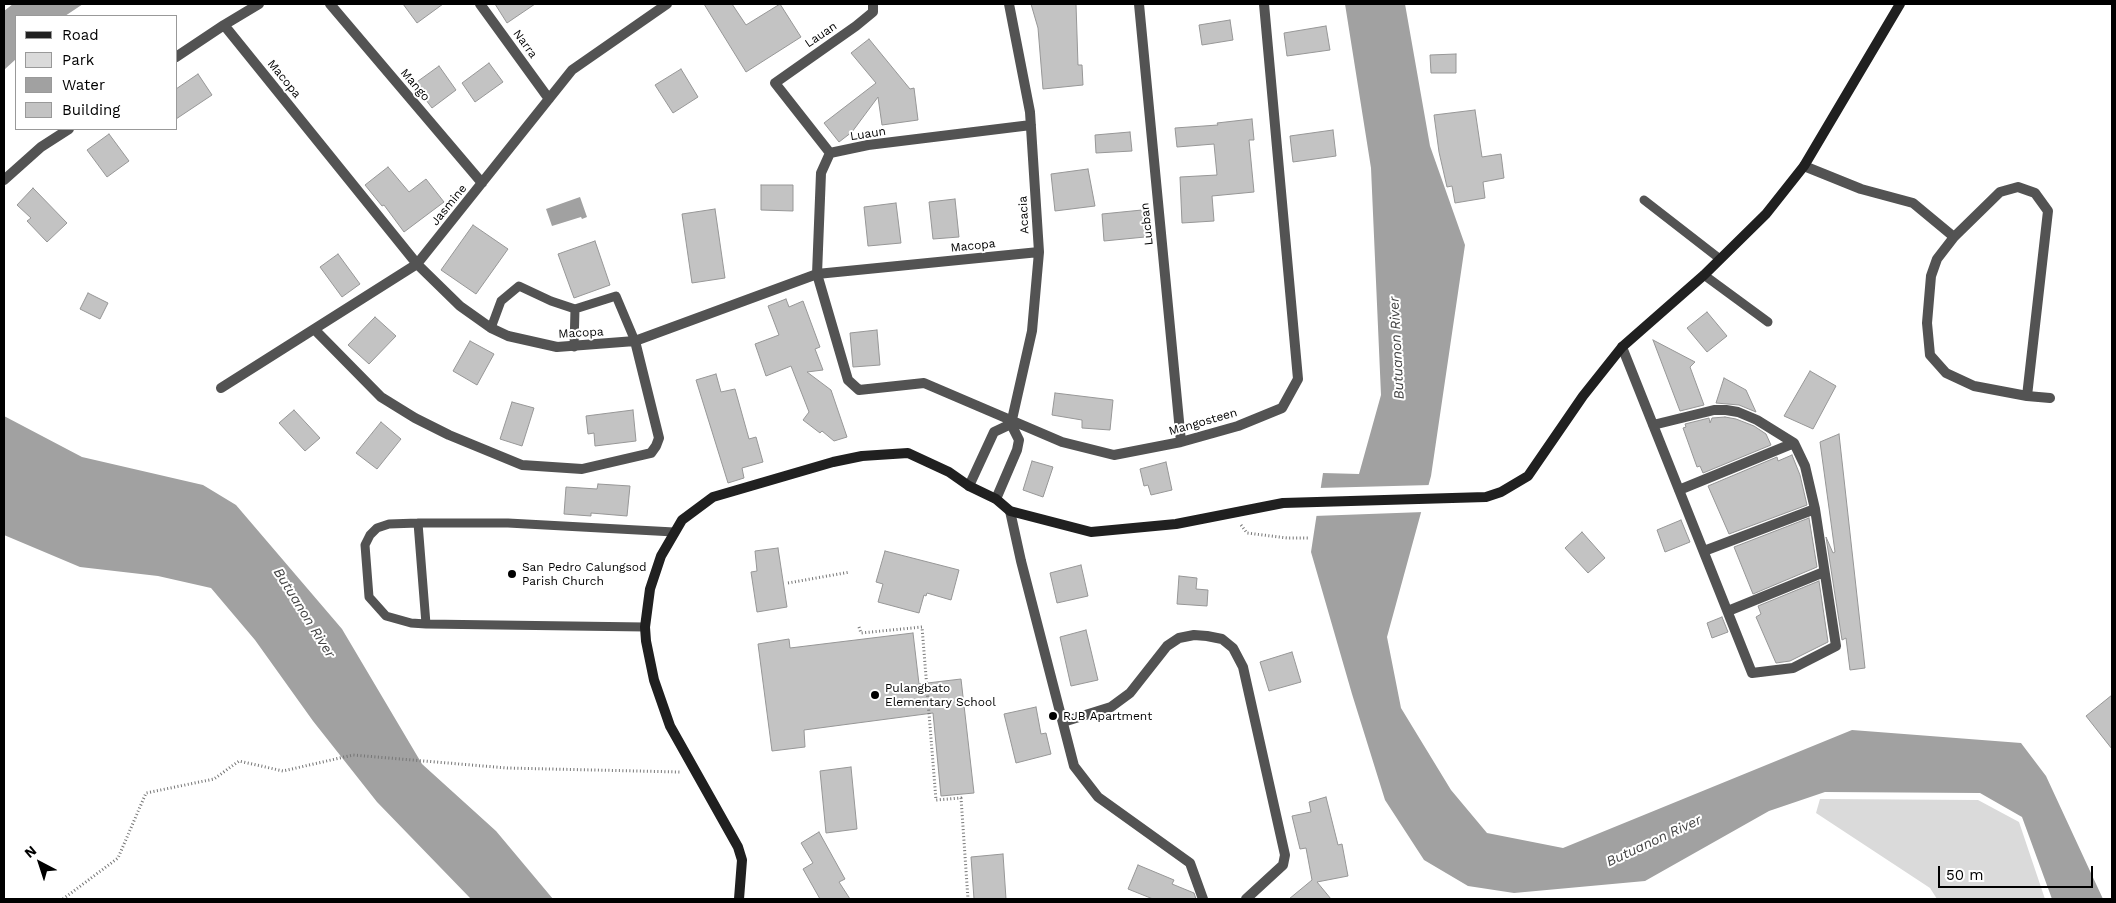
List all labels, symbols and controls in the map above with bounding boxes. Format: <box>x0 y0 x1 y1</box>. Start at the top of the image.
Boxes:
legend <box>15 15 178 130</box>
street label: Lauan <box>802 19 840 51</box>
text: Road <box>62 26 99 44</box>
street label: Narra <box>510 27 540 61</box>
text: Park <box>62 51 94 69</box>
street label: Macopa <box>264 57 304 101</box>
street label: Mango <box>397 66 433 104</box>
text: Water <box>62 76 105 94</box>
text: Building <box>62 101 120 119</box>
street label: Luaun <box>849 124 887 144</box>
street label: Jasmine <box>428 182 470 228</box>
street label: Acacia <box>1016 196 1032 234</box>
street label: Lucban <box>1138 202 1156 246</box>
street label: Macopa <box>950 236 996 256</box>
water label: Butuanon River <box>1386 296 1408 400</box>
street label: Macopa <box>558 325 604 341</box>
street label: Mangosteen <box>1167 405 1239 439</box>
place label: San Pedro Calungsod Parish Church <box>522 560 646 588</box>
water label: Butuanon River <box>270 565 338 661</box>
marker: San Pedro Calungsod Parish Church <box>506 568 518 580</box>
place label: Pulangbato Elementary School <box>885 681 996 709</box>
marker: Pulangbato Elementary School <box>869 689 881 701</box>
place label: RJB Apartment <box>1063 709 1152 723</box>
marker: RJB Apartment <box>1047 710 1059 722</box>
water label: Butuanon River <box>1604 812 1704 870</box>
north arrow <box>15 838 65 888</box>
text: N <box>21 842 39 861</box>
scale bar <box>1941 856 2096 888</box>
text: 50 m <box>1946 866 1983 884</box>

